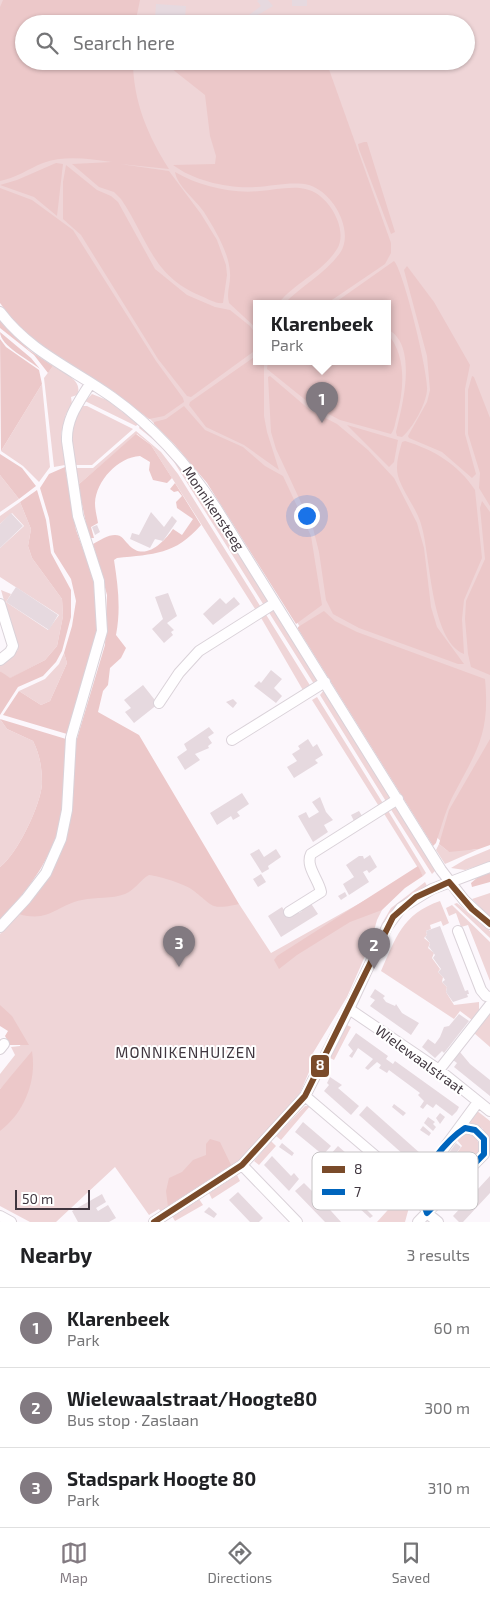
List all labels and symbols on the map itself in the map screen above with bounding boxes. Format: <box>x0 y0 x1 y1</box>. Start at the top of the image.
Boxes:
pin: 1 <box>306 382 338 423</box>
street label: Monnikensteeg <box>180 463 249 553</box>
your location <box>294 503 320 529</box>
pin: 3 <box>163 926 195 967</box>
pin: 2 <box>358 928 390 969</box>
street label: Wielewaalstraat <box>372 1021 468 1097</box>
district label: MONNIKENHUIZEN <box>115 1043 257 1061</box>
line badge: 8 <box>310 1054 330 1078</box>
text: 8 <box>316 1056 324 1073</box>
legend <box>312 1152 478 1210</box>
text: 8 <box>354 1160 363 1177</box>
text: 7 <box>354 1183 361 1200</box>
scale bar <box>15 1187 90 1210</box>

